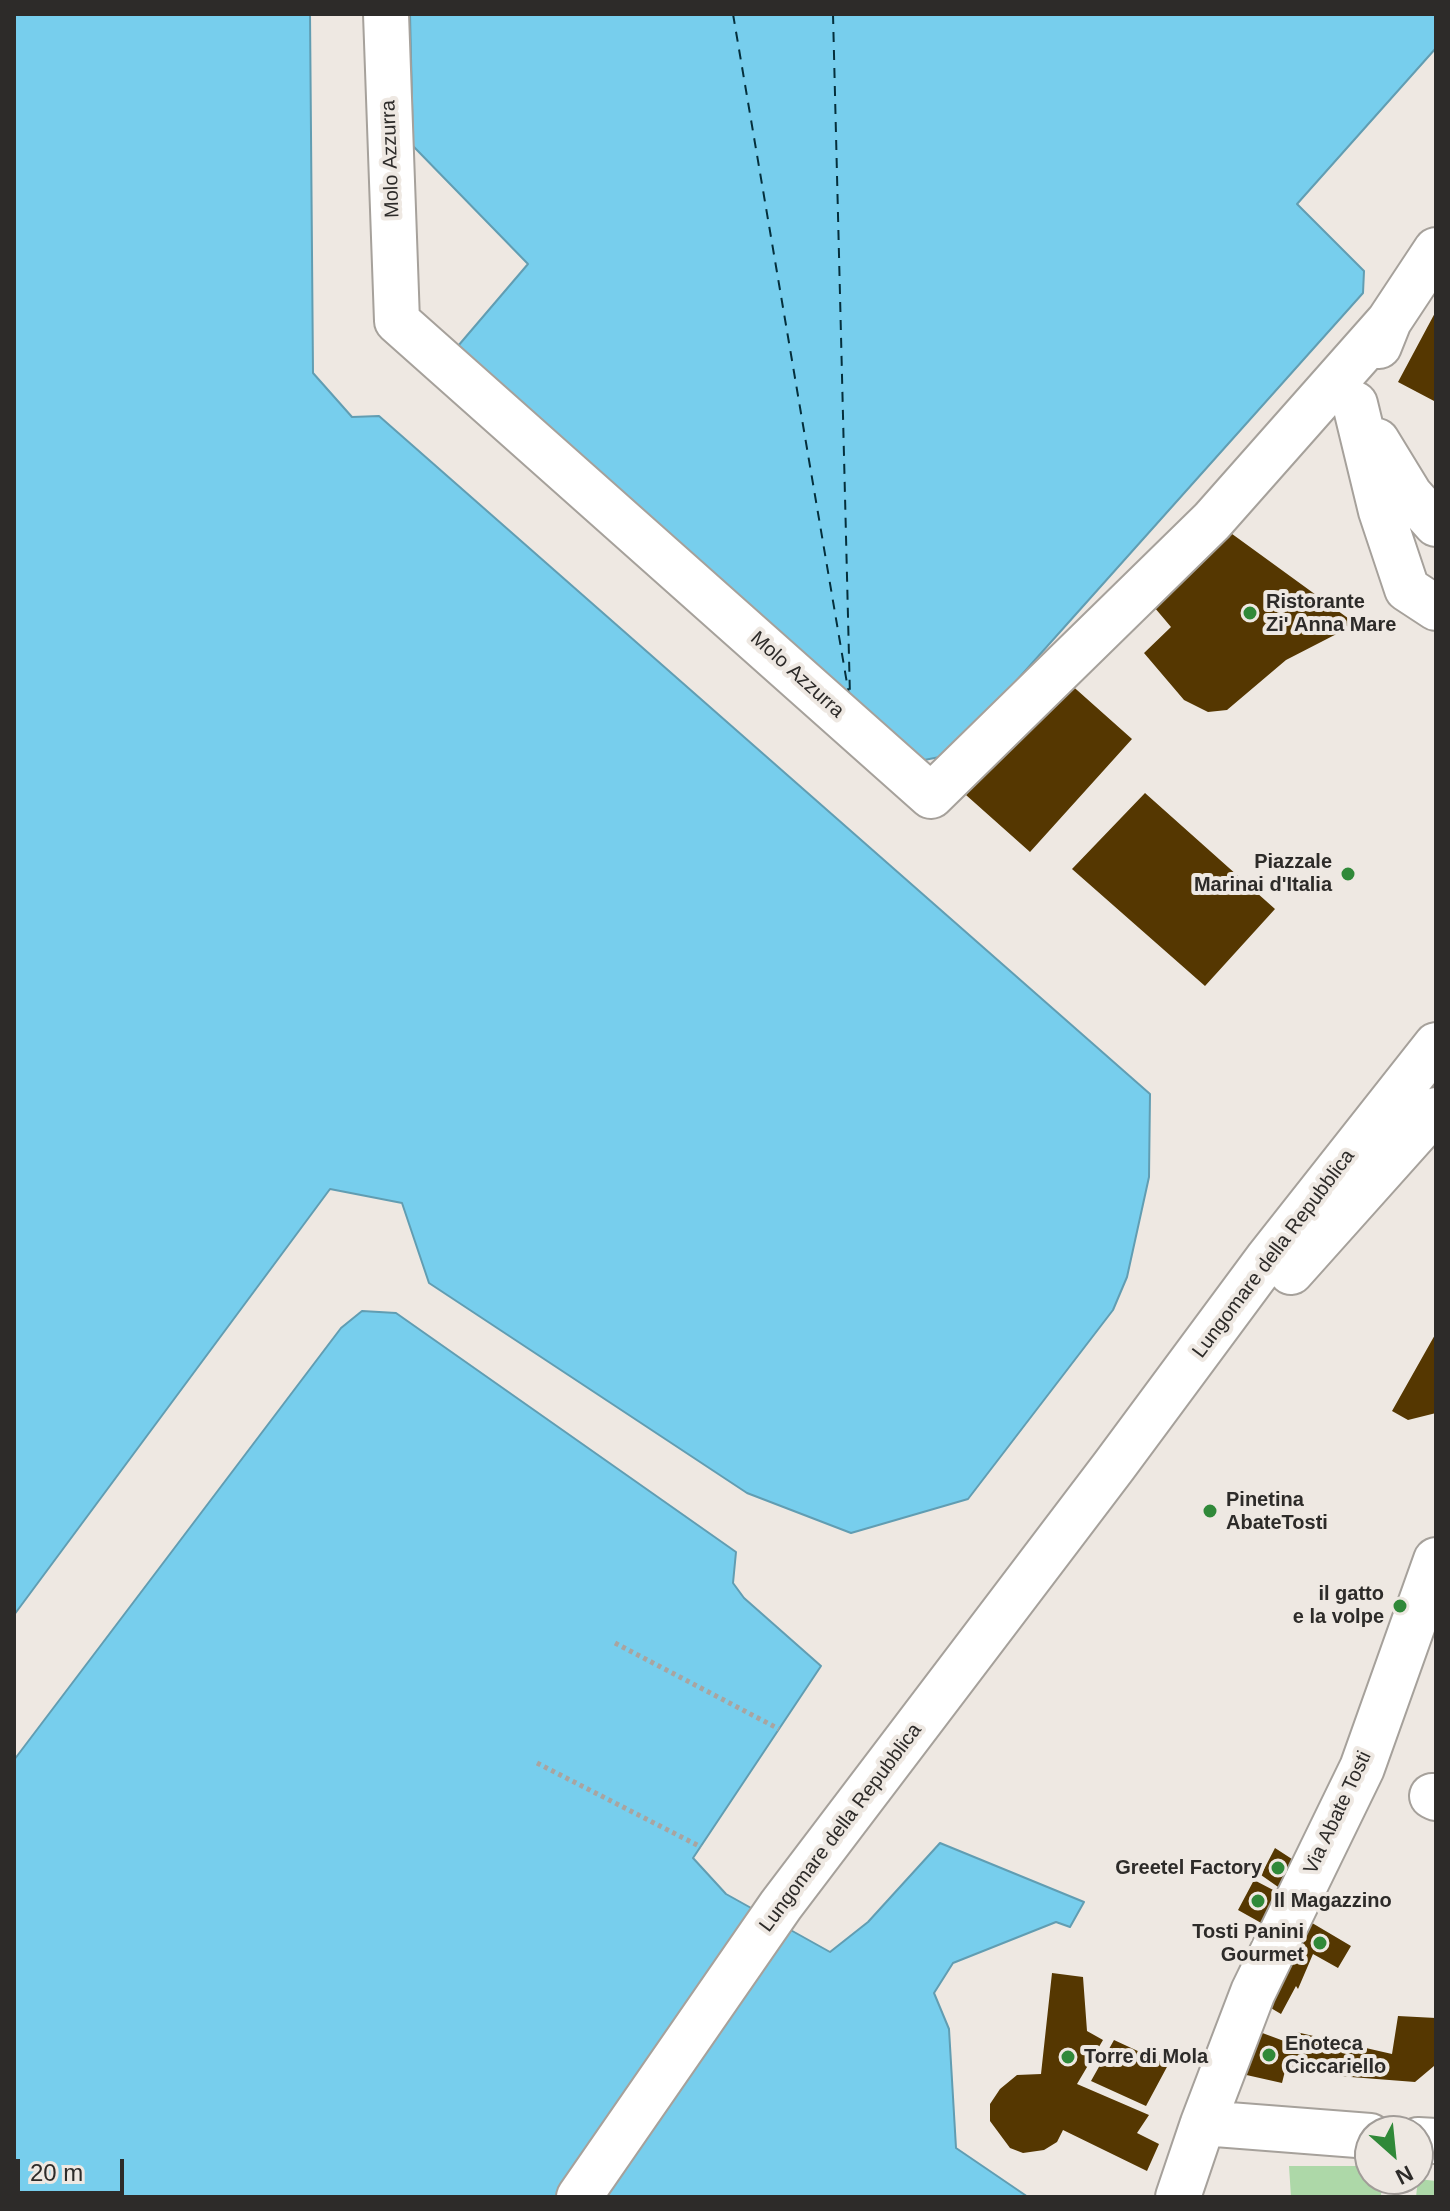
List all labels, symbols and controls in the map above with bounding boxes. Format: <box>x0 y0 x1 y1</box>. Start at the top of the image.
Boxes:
street label: Molo Azzurra <box>377 100 405 218</box>
place label: Ristorante Zi' Anna Mare <box>1266 590 1396 637</box>
marker: Ristorante Zi' Anna Mare <box>1241 604 1259 622</box>
street label: Molo Azzurra <box>745 627 849 723</box>
place label: Piazzale Marinai d'Italia <box>1194 850 1332 897</box>
marker: Piazzale Marinai d'Italia <box>1339 865 1357 883</box>
street label: Lungomare della Repubblica <box>1188 1145 1360 1363</box>
place label: Pinetina AbateTosti <box>1226 1488 1328 1535</box>
marker: Pinetina AbateTosti <box>1201 1502 1219 1520</box>
place label: il gatto e la volpe <box>1293 1582 1384 1629</box>
marker: il gatto e la volpe <box>1391 1597 1409 1615</box>
street label: Lungomare della Repubblica <box>755 1719 927 1937</box>
street label: Via Abate Tosti <box>1299 1748 1377 1878</box>
place label: Greetel Factory <box>1115 1856 1262 1880</box>
marker: Greetel Factory <box>1269 1859 1287 1877</box>
place label: Il Magazzino <box>1274 1889 1392 1913</box>
marker: Il Magazzino <box>1249 1892 1267 1910</box>
place label: Tosti Panini Gourmet <box>1192 1920 1304 1967</box>
marker: Tosti Panini Gourmet <box>1311 1934 1329 1952</box>
place label: Enoteca Ciccariello <box>1285 2032 1386 2079</box>
place label: Torre di Mola <box>1084 2045 1208 2069</box>
marker: Enoteca Ciccariello <box>1260 2046 1278 2064</box>
marker: Torre di Mola <box>1059 2048 1077 2066</box>
north arrow <box>1354 2115 1434 2195</box>
scale bar <box>20 2143 128 2193</box>
text: 20 m <box>30 2159 83 2186</box>
text: N <box>1391 2160 1417 2190</box>

